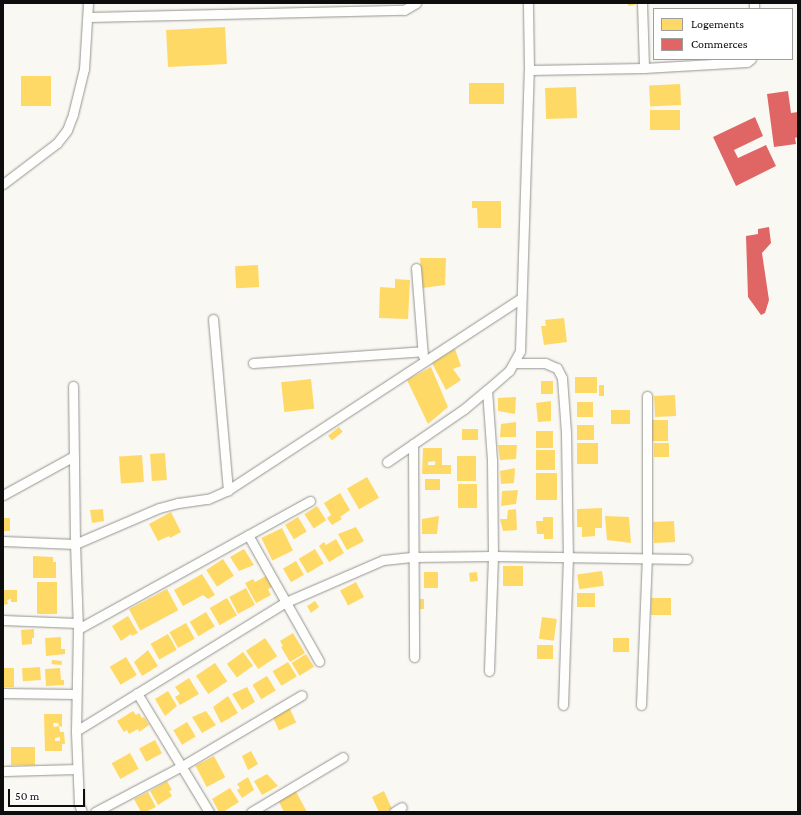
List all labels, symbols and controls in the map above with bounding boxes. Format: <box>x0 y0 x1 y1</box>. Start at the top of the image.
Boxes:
legend <box>653 8 793 60</box>
text: Logements <box>691 17 744 31</box>
text: Commerces <box>691 37 747 51</box>
scale bar <box>10 781 87 807</box>
text: 50 m <box>15 789 39 803</box>

